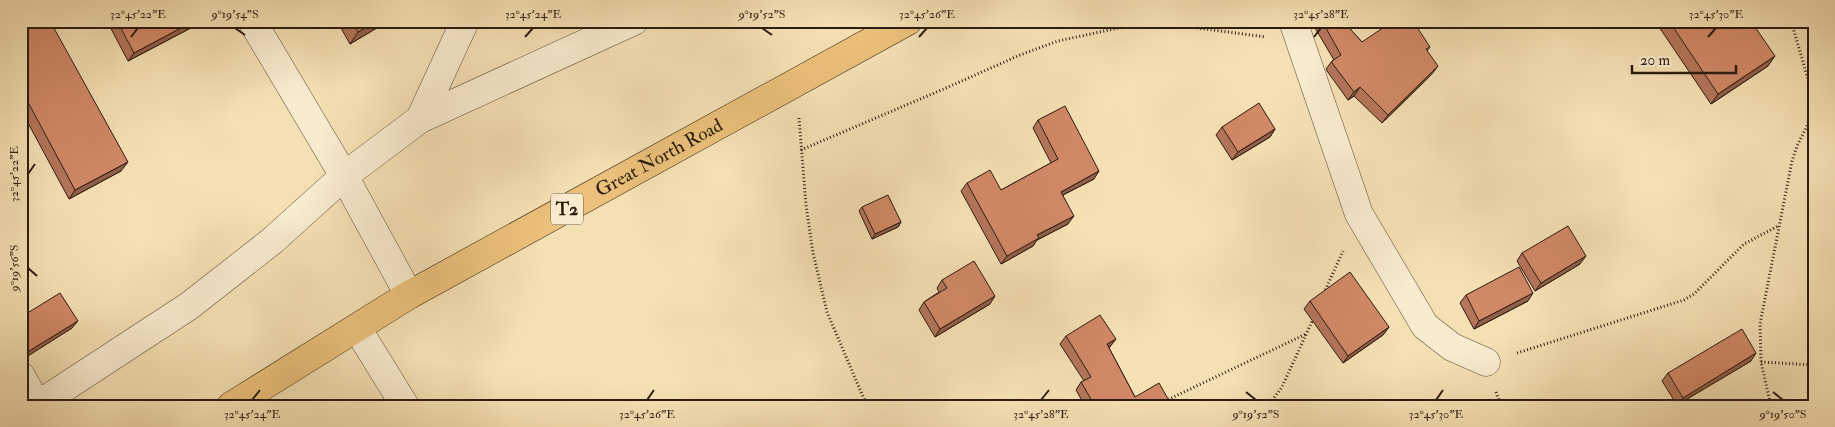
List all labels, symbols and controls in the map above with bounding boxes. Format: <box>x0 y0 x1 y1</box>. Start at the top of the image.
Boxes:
text: 32°45'22"E <box>110 7 166 22</box>
text: 9°19'54"S <box>210 7 259 22</box>
text: 32°45'24"E <box>505 7 561 22</box>
text: 9°19'52"S <box>737 7 786 22</box>
text: 32°45'26"E <box>899 7 955 22</box>
text: 32°45'28"E <box>1293 7 1349 22</box>
text: 32°45'30"E <box>1689 7 1744 22</box>
scale bar <box>1632 42 1736 74</box>
text: 20 m <box>1640 51 1670 70</box>
street label: Great North Road <box>591 113 727 202</box>
text: 32°45'22"E <box>7 146 22 202</box>
road number: T2 <box>551 193 583 224</box>
text: 9°19'56"S <box>7 244 22 293</box>
text: 32°45'24"E <box>224 407 280 422</box>
text: 32°45'26"E <box>619 407 675 422</box>
text: 32°45'28"E <box>1013 407 1069 422</box>
text: 9°19'52"S <box>1231 407 1280 422</box>
text: 32°45'30"E <box>1409 407 1464 422</box>
text: 9°19'50"S <box>1758 407 1807 422</box>

